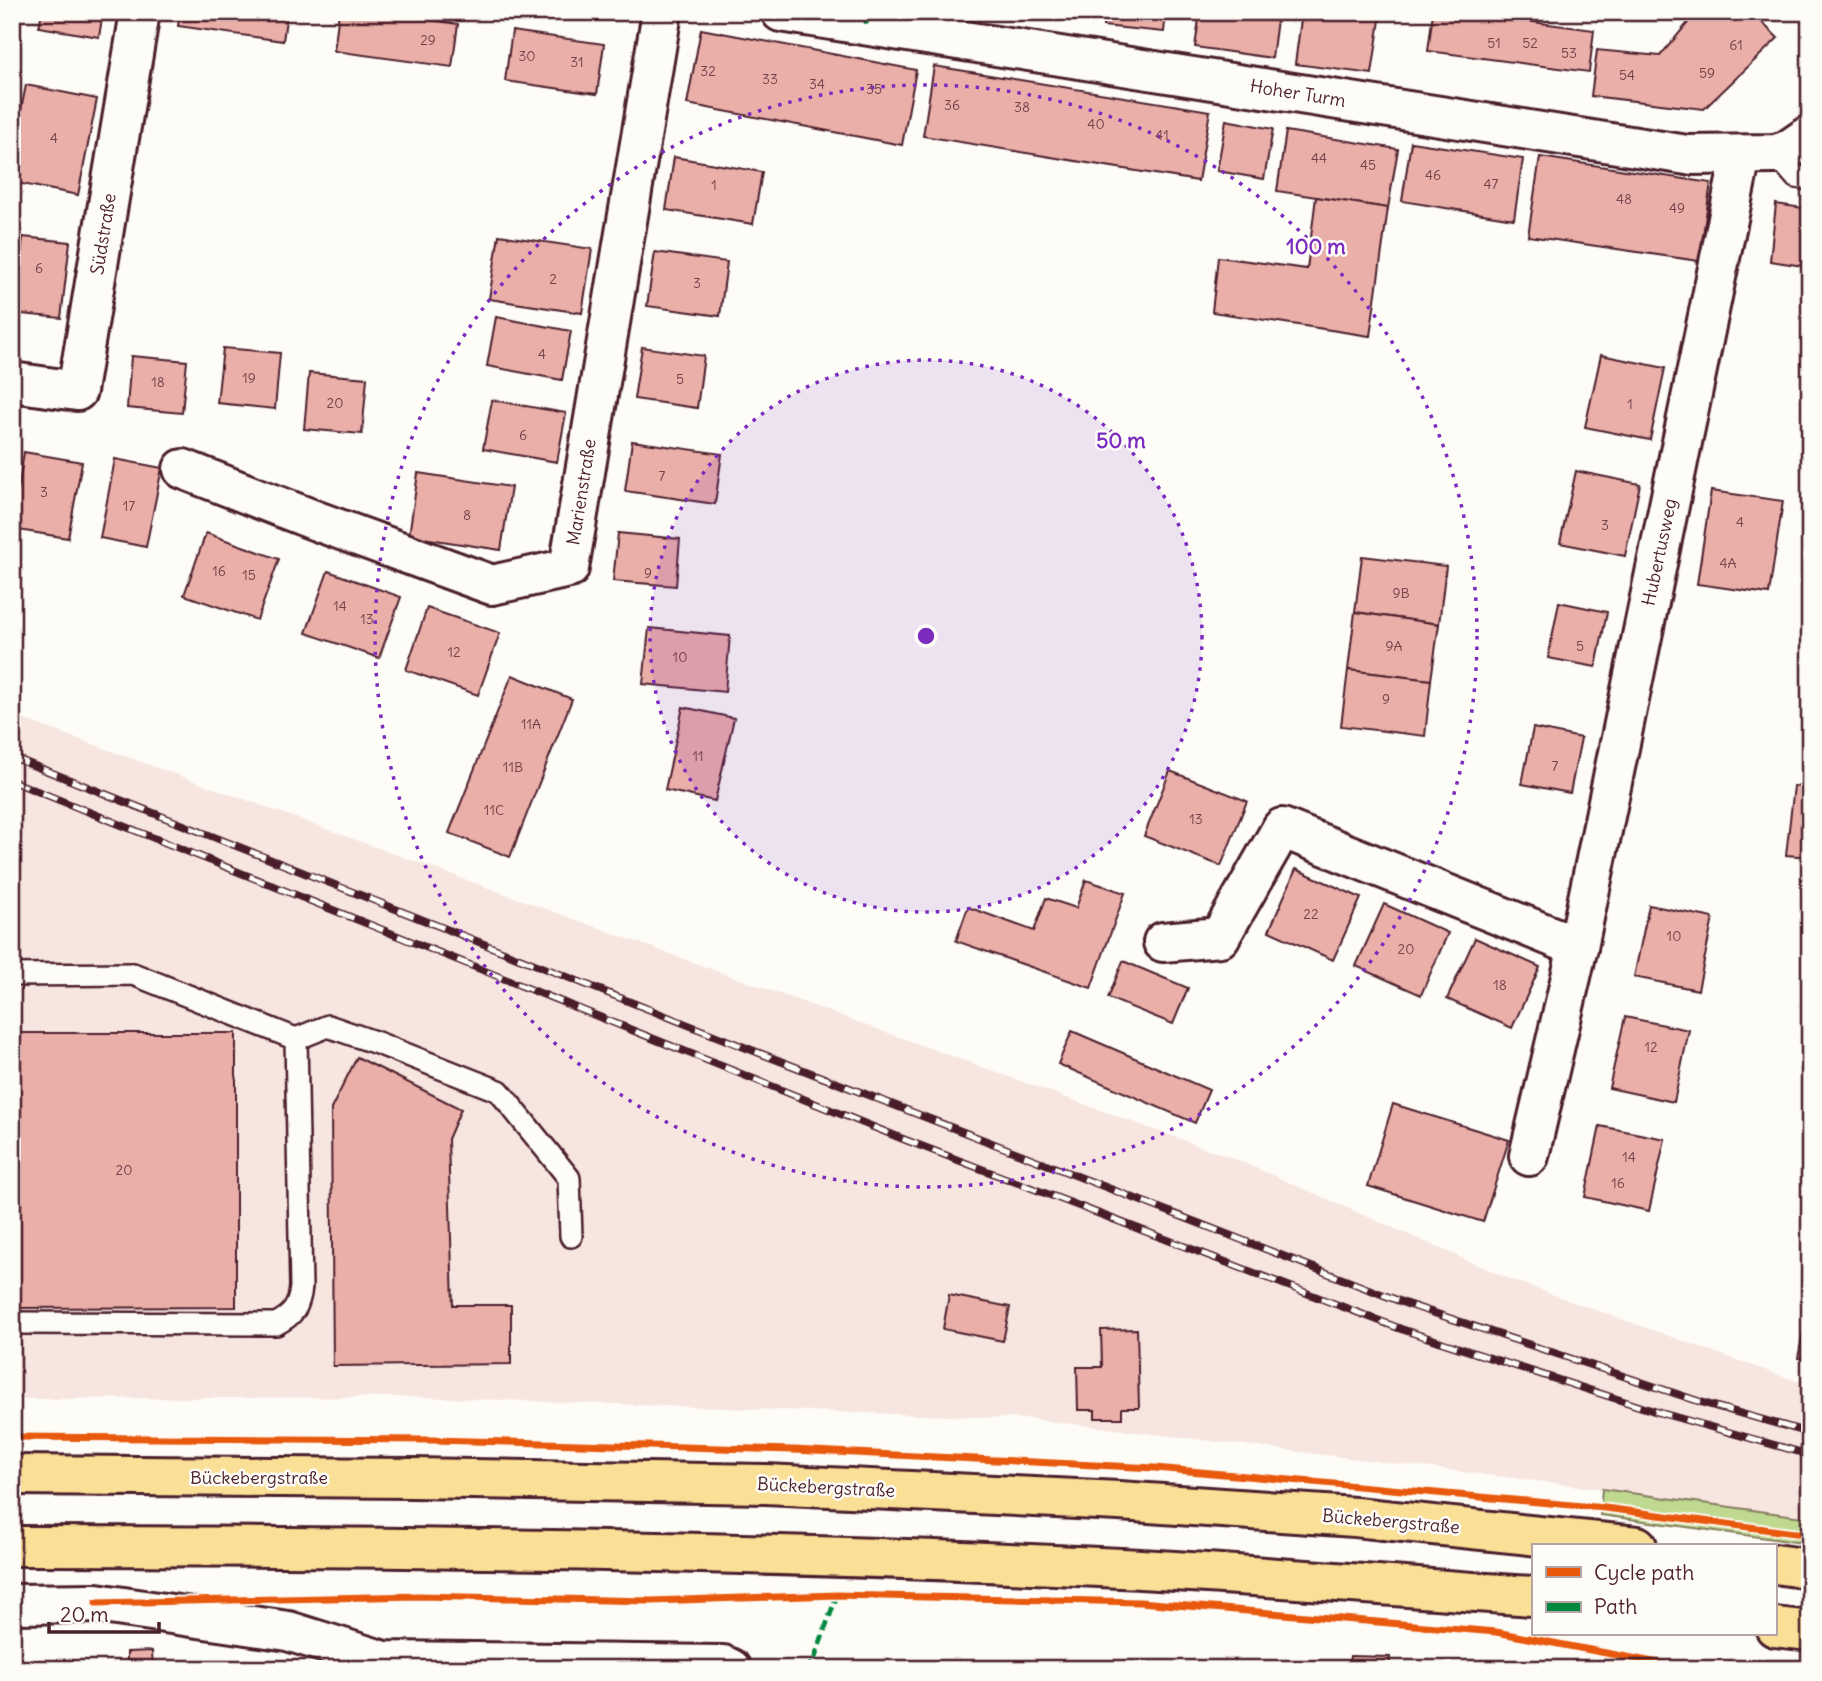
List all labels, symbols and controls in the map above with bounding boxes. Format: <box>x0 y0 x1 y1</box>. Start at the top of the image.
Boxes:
house number: 29 <box>420 31 436 49</box>
house number: 51 <box>1487 34 1501 52</box>
house number: 52 <box>1522 34 1538 52</box>
house number: 61 <box>1729 36 1743 54</box>
house number: 53 <box>1561 44 1577 62</box>
house number: 30 <box>518 47 536 65</box>
house number: 31 <box>570 53 584 71</box>
house number: 32 <box>700 62 716 80</box>
house number: 59 <box>1699 64 1715 82</box>
house number: 54 <box>1619 66 1635 84</box>
house number: 33 <box>762 70 778 88</box>
street label: Hoher Turm <box>1249 74 1348 112</box>
house number: 34 <box>809 75 825 93</box>
house number: 35 <box>866 80 882 98</box>
house number: 36 <box>944 96 960 114</box>
house number: 38 <box>1014 98 1030 116</box>
house number: 40 <box>1087 115 1105 133</box>
house number: 41 <box>1155 126 1169 144</box>
house number: 4 <box>50 129 58 147</box>
house number: 44 <box>1311 149 1327 167</box>
house number: 45 <box>1360 156 1376 174</box>
house number: 46 <box>1425 166 1441 184</box>
house number: 47 <box>1484 175 1499 193</box>
house number: 1 <box>711 176 717 194</box>
house number: 48 <box>1616 190 1632 208</box>
street label: Südstraße <box>85 192 121 276</box>
house number: 49 <box>1669 199 1685 217</box>
text: 100 m <box>1286 233 1346 260</box>
house number: 6 <box>35 259 43 277</box>
house number: 2 <box>549 270 557 288</box>
house number: 3 <box>693 274 701 292</box>
house number: 4 <box>538 345 546 363</box>
house number: 19 <box>242 369 256 387</box>
house number: 5 <box>676 370 684 388</box>
house number: 18 <box>151 373 165 391</box>
house number: 20 <box>327 394 343 412</box>
house number: 1 <box>1627 395 1633 413</box>
house number: 6 <box>519 426 527 444</box>
text: 50 m <box>1096 427 1146 454</box>
street label: Marienstraße <box>561 437 601 547</box>
house number: 7 <box>659 467 666 485</box>
house number: 3 <box>40 483 48 501</box>
street label: Hubertusweg <box>1636 496 1682 608</box>
house number: 17 <box>123 497 135 515</box>
house number: 8 <box>463 506 471 524</box>
house number: 4 <box>1736 513 1744 531</box>
house number: 3 <box>1601 516 1609 534</box>
house number: 4A <box>1719 554 1737 572</box>
house number: 16 <box>212 562 226 580</box>
house number: 9 <box>644 564 652 582</box>
house number: 15 <box>242 566 256 584</box>
house number: 9B <box>1392 584 1410 602</box>
house number: 14 <box>333 597 347 615</box>
house number: 13 <box>360 610 374 628</box>
centre of rings <box>914 624 938 648</box>
house number: 9A <box>1385 637 1403 655</box>
house number: 5 <box>1576 637 1584 655</box>
house number: 12 <box>447 643 461 661</box>
house number: 10 <box>673 648 687 666</box>
house number: 9 <box>1382 690 1390 708</box>
house number: 11A <box>521 715 541 733</box>
house number: 11 <box>692 747 704 765</box>
house number: 7 <box>1552 757 1559 775</box>
house number: 11B <box>503 758 523 776</box>
house number: 11C <box>484 801 504 819</box>
house number: 13 <box>1189 810 1203 828</box>
house number: 22 <box>1303 905 1319 923</box>
house number: 10 <box>1667 927 1681 945</box>
house number: 20 <box>1398 940 1414 958</box>
house number: 18 <box>1493 976 1507 994</box>
house number: 12 <box>1644 1038 1658 1056</box>
house number: 14 <box>1622 1148 1636 1166</box>
house number: 20 <box>116 1161 132 1179</box>
house number: 16 <box>1611 1174 1625 1192</box>
street label: Bückebergstraße <box>190 1466 328 1489</box>
street label: Bückebergstraße <box>756 1472 896 1502</box>
street label: Bückebergstraße <box>1321 1504 1461 1538</box>
legend <box>1532 1544 1776 1636</box>
text: Cycle path <box>1594 1559 1694 1586</box>
scale bar <box>49 1590 159 1634</box>
text: Path <box>1594 1593 1637 1620</box>
text: 20 m <box>60 1601 109 1628</box>

